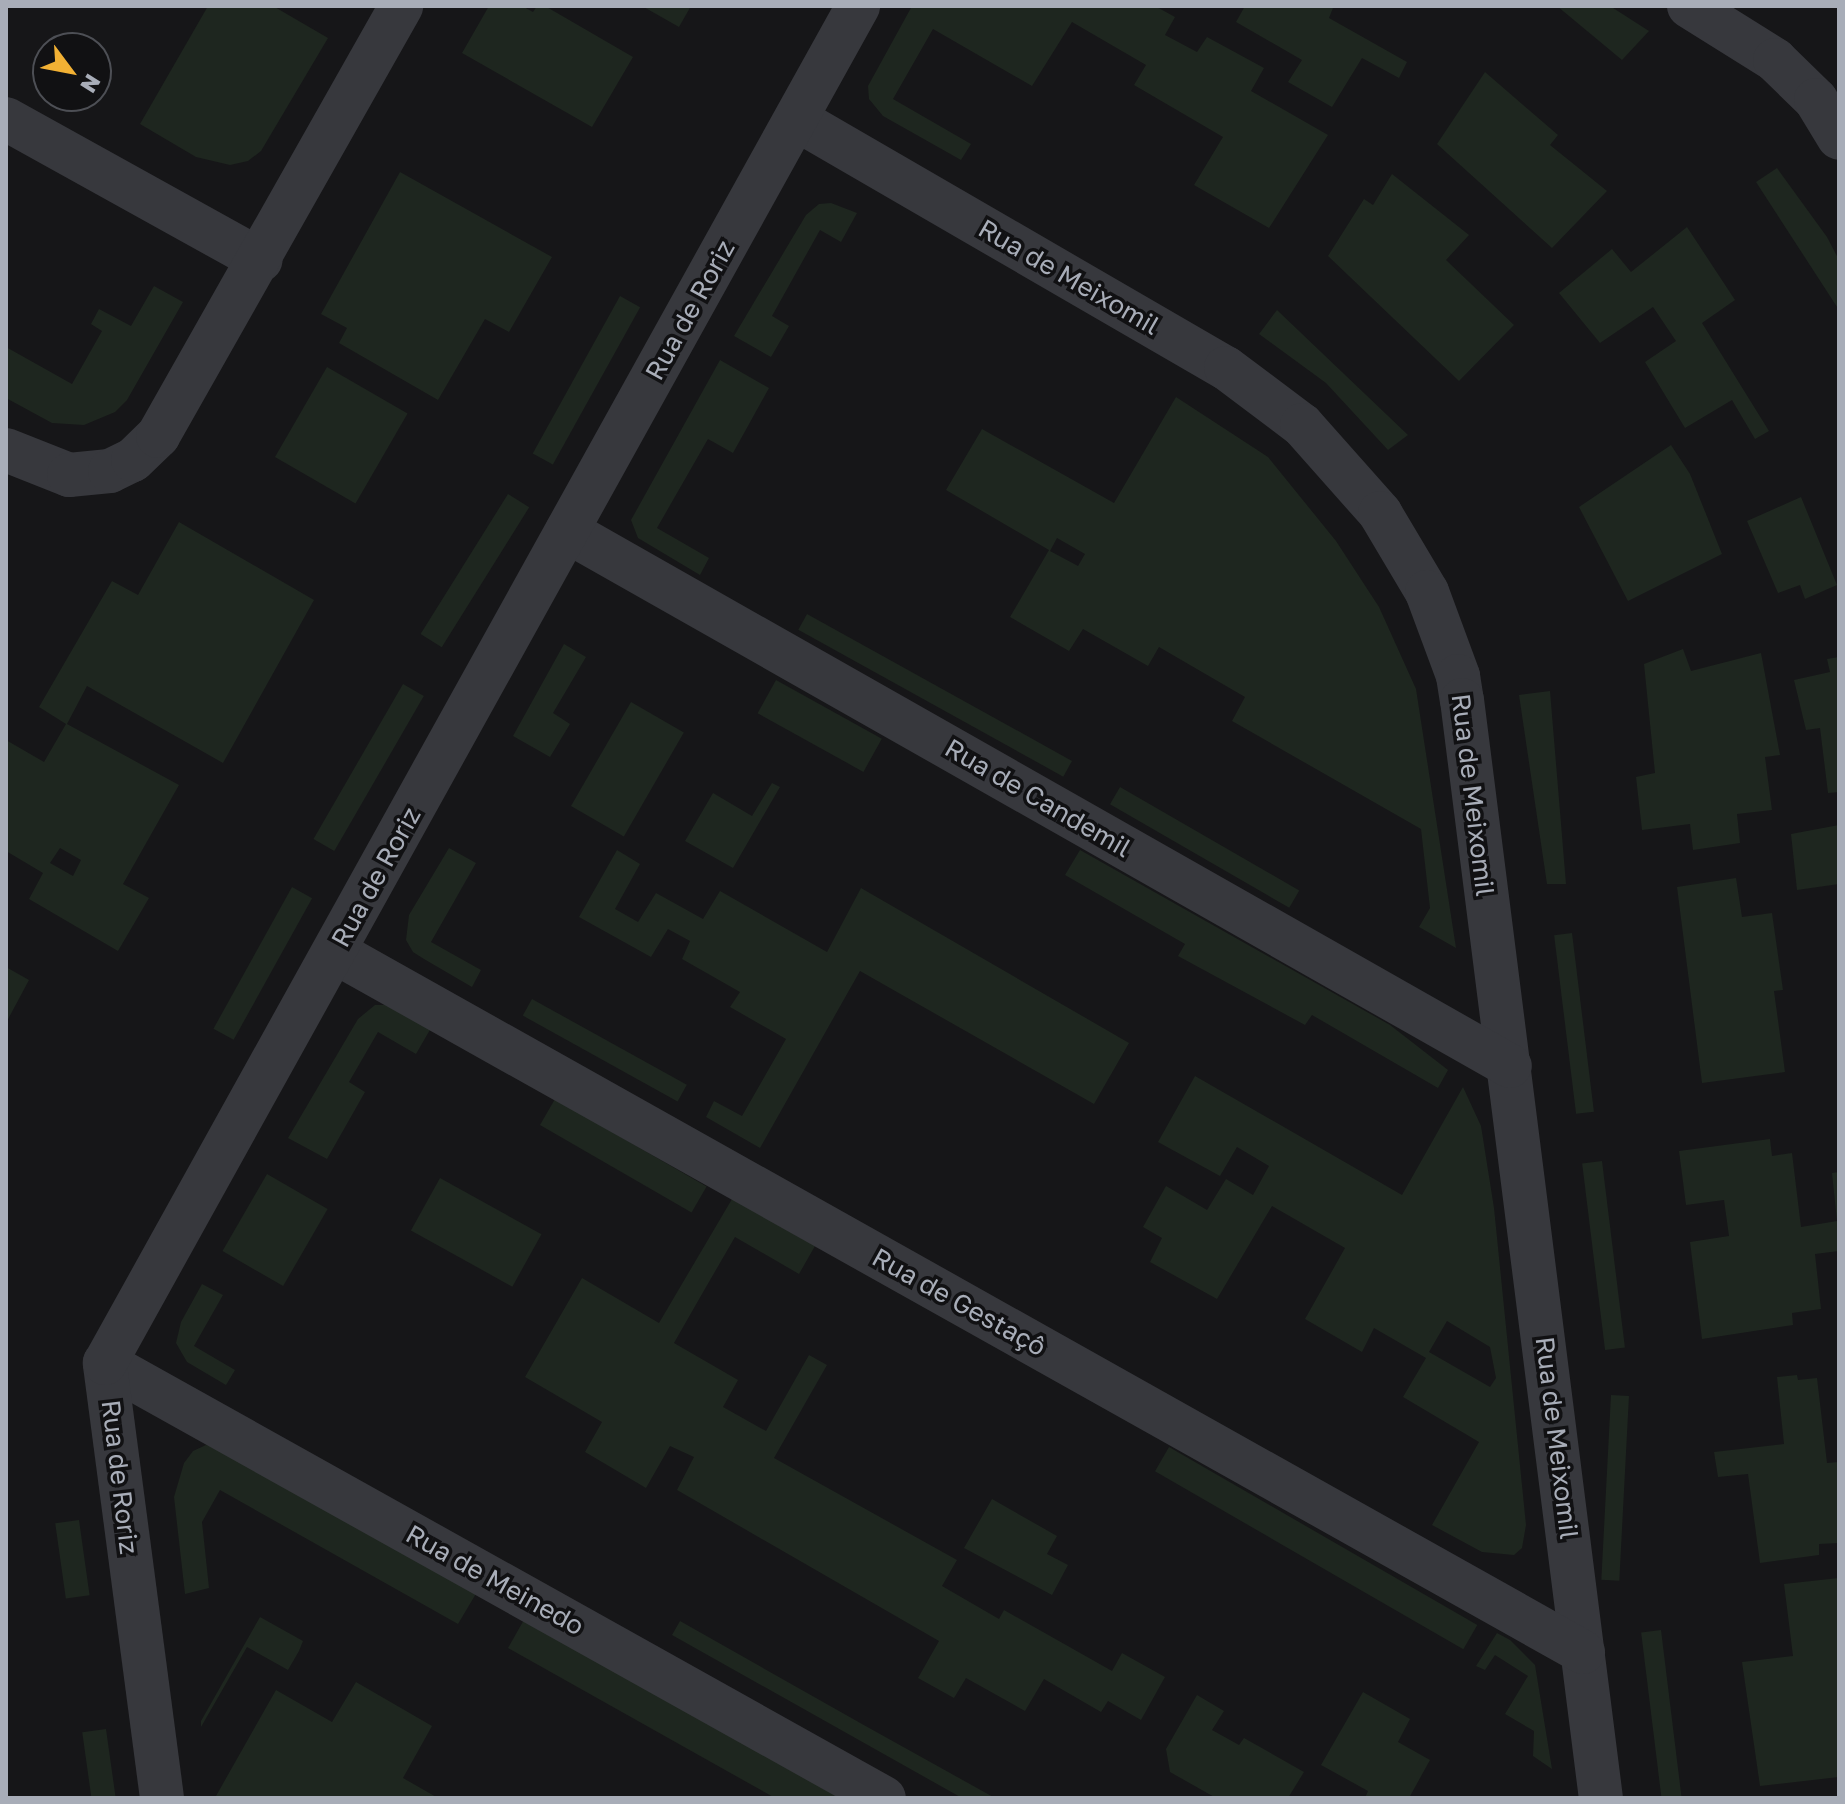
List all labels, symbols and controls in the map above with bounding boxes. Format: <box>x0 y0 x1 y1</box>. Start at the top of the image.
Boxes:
north arrow <box>32 32 112 112</box>
text: N <box>75 70 107 98</box>
street label: Rua de Meixomil <box>973 213 1165 341</box>
street label: Rua de Roriz <box>639 235 741 385</box>
street label: Rua de Meixomil <box>1445 692 1501 898</box>
street label: Rua de Candemil <box>940 732 1136 864</box>
street label: Rua de Roriz <box>325 802 427 952</box>
street label: Rua de Gestaçô <box>867 1241 1051 1363</box>
street label: Rua de Meixomil <box>1529 1335 1585 1541</box>
street label: Rua de Roriz <box>95 1398 145 1556</box>
street label: Rua de Meinedo <box>401 1518 589 1642</box>

